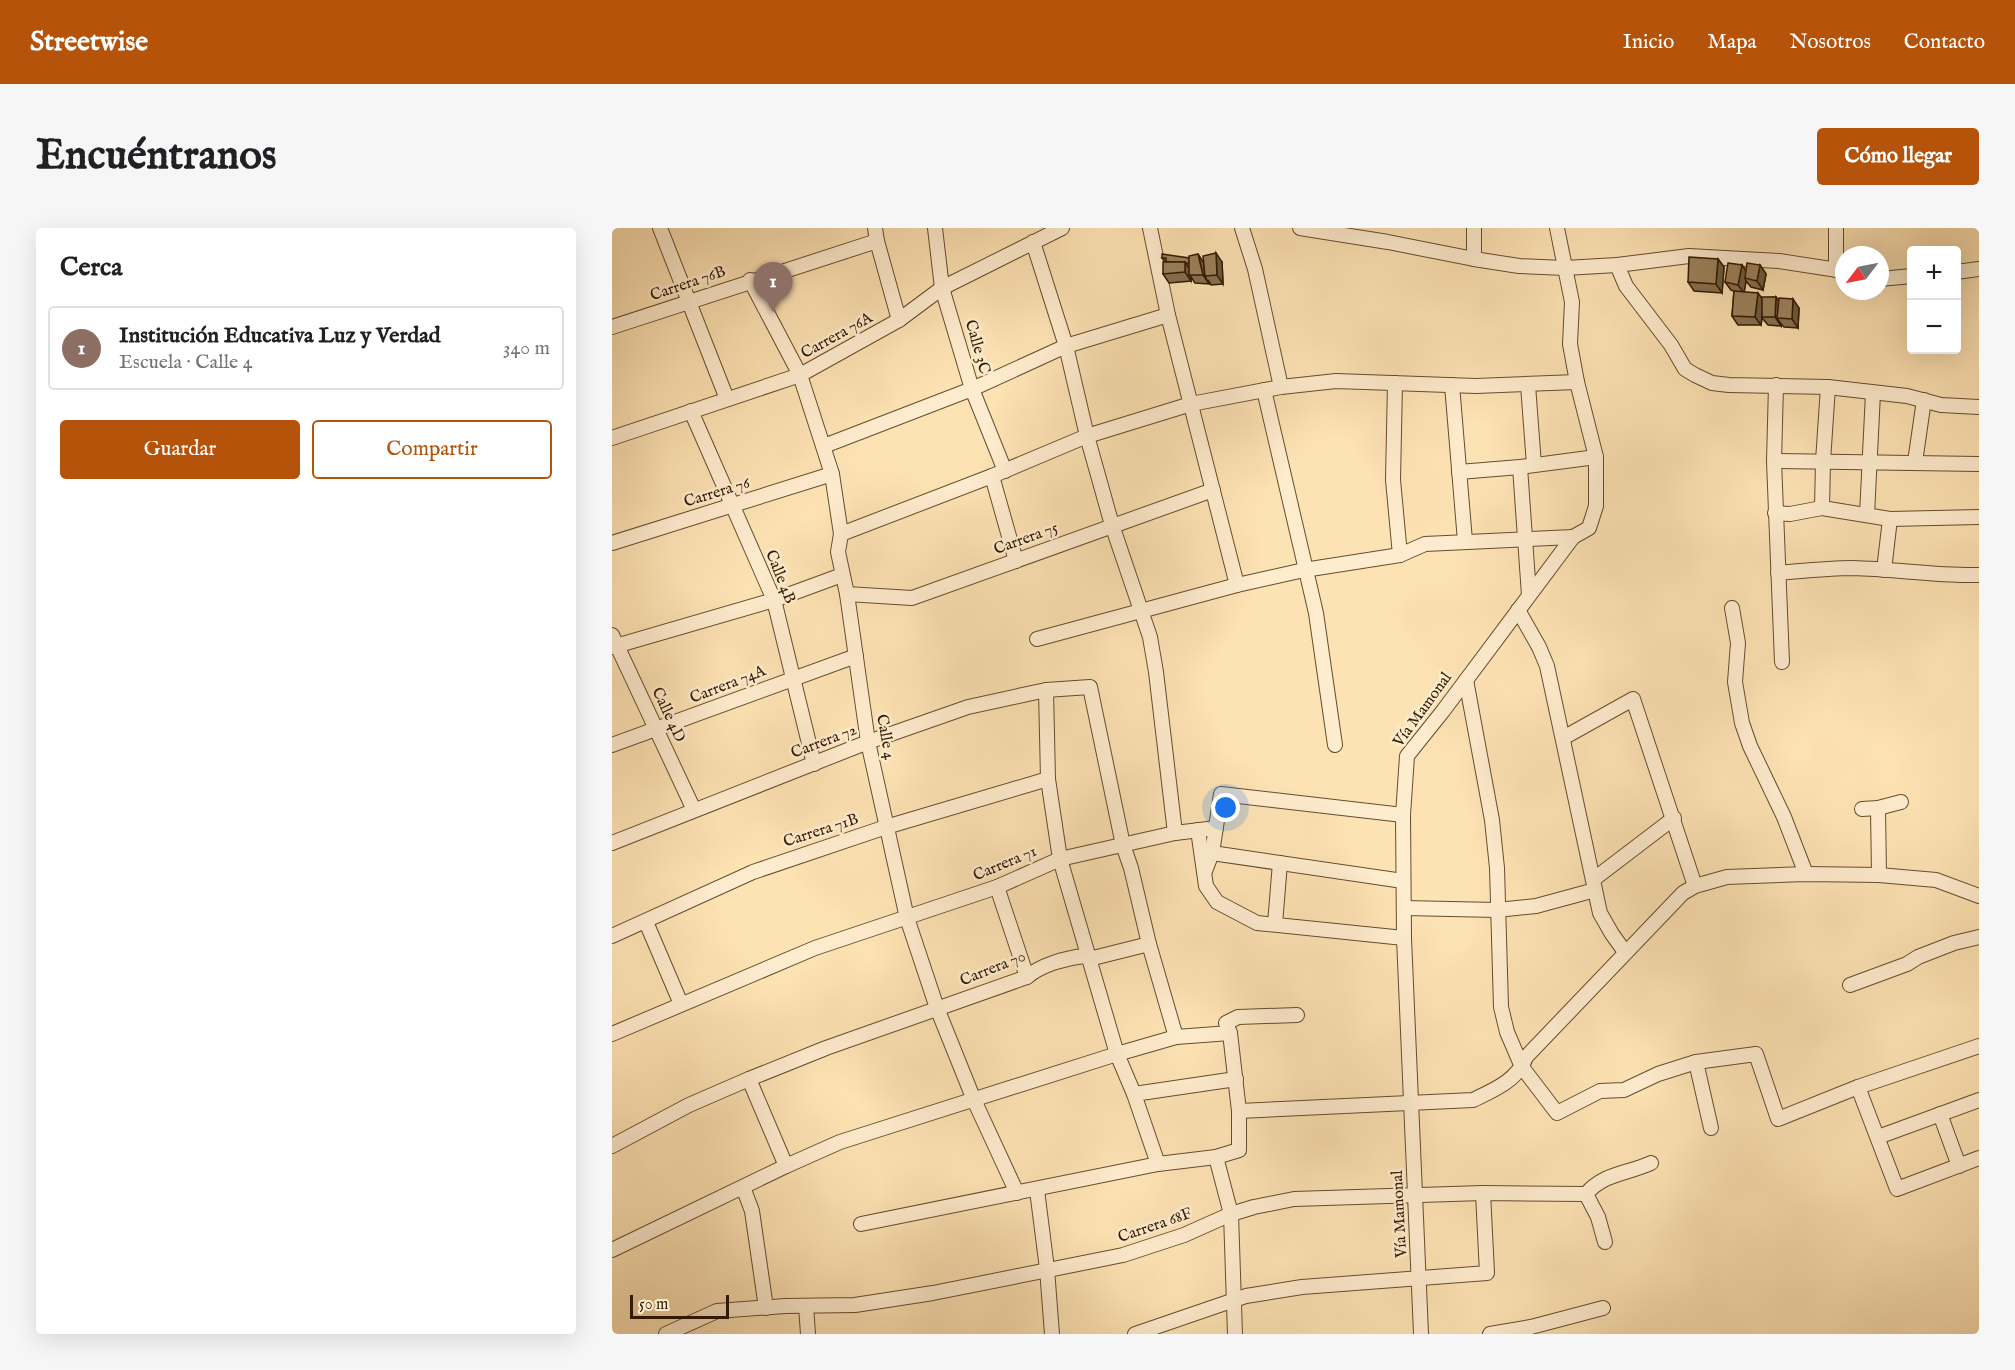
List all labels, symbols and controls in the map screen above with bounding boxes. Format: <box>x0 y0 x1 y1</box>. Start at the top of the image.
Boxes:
text: Streetwise <box>30 25 148 60</box>
text: Inicio <box>1623 29 1674 56</box>
text: Mapa <box>1707 29 1757 56</box>
text: Nosotros <box>1790 29 1871 56</box>
text: Contacto <box>1904 29 1985 56</box>
button: Cómo llegar <box>1817 128 1979 185</box>
text: Encuéntranos <box>36 130 277 183</box>
north arrow <box>1835 246 1889 300</box>
map controls <box>1907 246 1961 354</box>
button: + <box>1907 246 1961 300</box>
text: Cerca <box>60 251 122 284</box>
street label: Carrera 76B <box>648 262 728 306</box>
pin: 1 <box>754 262 792 312</box>
button: − <box>1907 300 1961 354</box>
street label: Carrera 76A <box>798 308 877 364</box>
street label: Calle 3C <box>960 318 994 376</box>
text: Institución Educativa Luz y Verdad <box>119 322 440 350</box>
text: 1 <box>78 336 85 361</box>
text: 340 m <box>503 336 550 361</box>
text: Escuela · Calle 4 <box>119 350 252 375</box>
button: Guardar <box>60 420 300 479</box>
button: Compartir <box>312 420 552 479</box>
street label: Carrera 76 <box>682 473 753 512</box>
street label: Carrera 75 <box>991 518 1061 560</box>
street label: Calle 4B <box>760 547 800 607</box>
street label: Carrera 74A <box>687 661 770 709</box>
street label: Vía Mamonal <box>1389 668 1457 752</box>
street label: Calle 4D <box>647 684 690 746</box>
street label: Calle 4 <box>871 713 899 761</box>
street label: Carrera 72 <box>788 720 860 764</box>
your location <box>1211 793 1240 822</box>
street label: Carrera 71B <box>781 809 861 853</box>
street label: Carrera 71 <box>970 842 1040 886</box>
street label: Carrera 70 <box>957 947 1029 991</box>
street label: Vía Mamonal <box>1388 1169 1412 1259</box>
street label: Carrera 68F <box>1115 1204 1195 1248</box>
scale bar <box>630 1292 729 1320</box>
text: 50 m <box>639 1295 668 1315</box>

